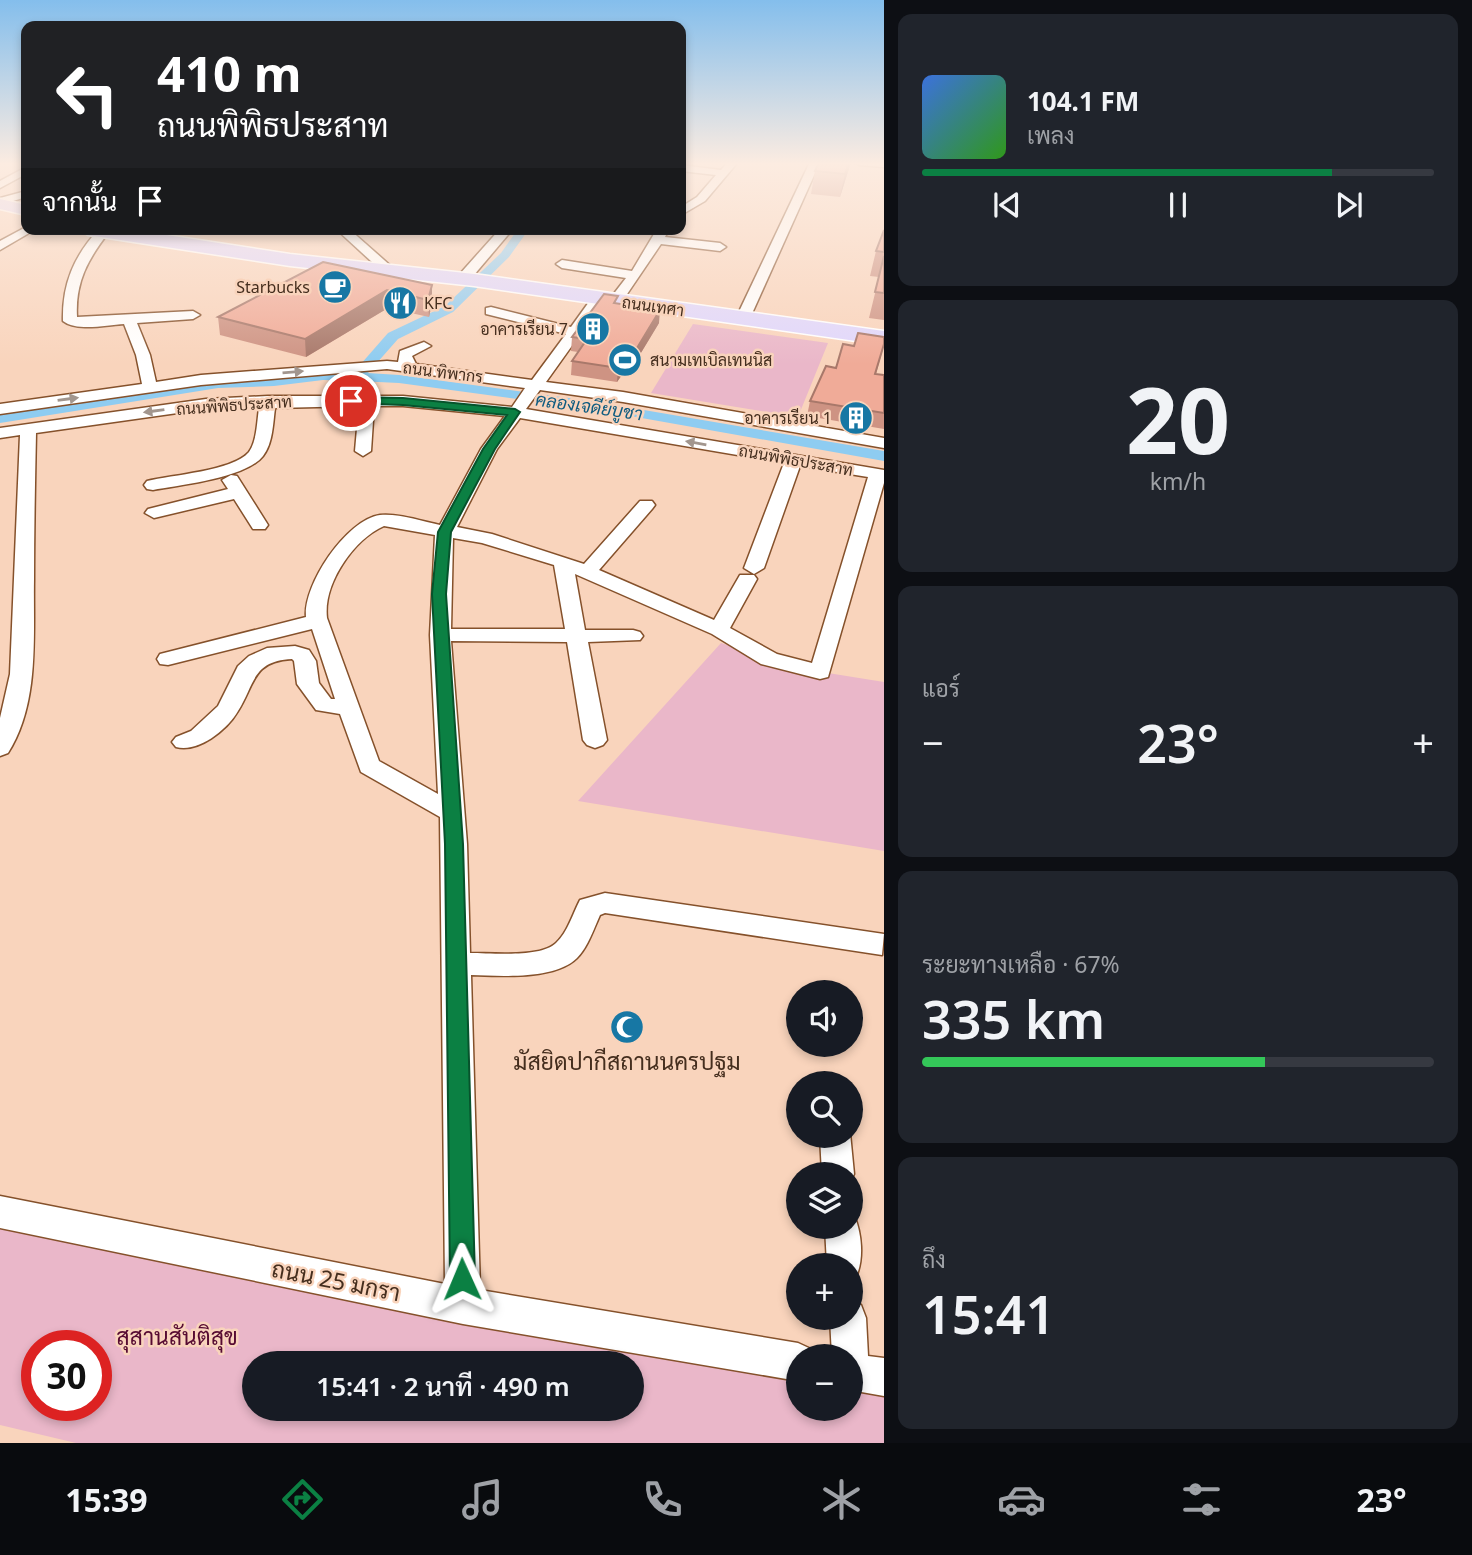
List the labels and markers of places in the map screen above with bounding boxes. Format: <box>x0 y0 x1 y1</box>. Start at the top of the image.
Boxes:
cafe icon: Starbucks <box>316 268 354 306</box>
place label: Starbucks <box>236 276 310 298</box>
restaurant icon: KFC <box>381 284 419 322</box>
place label: KFC <box>424 292 452 314</box>
building icon: อาคารเรียน 7 <box>574 310 612 348</box>
place label: อาคารเรียน 7 <box>480 318 568 340</box>
sports icon: สนามเทเบิลเทนนิส <box>606 341 644 379</box>
place label: สนามเทเบิลเทนนิส <box>650 349 772 371</box>
pin <box>321 371 381 431</box>
building icon: อาคารเรียน 1 <box>837 399 875 437</box>
place label: อาคารเรียน 1 <box>744 407 832 429</box>
mosque icon: มัสยิดปากีสถานนครปฐม <box>608 1008 646 1046</box>
place label: มัสยิดปากีสถานนครปฐม <box>513 1045 741 1078</box>

